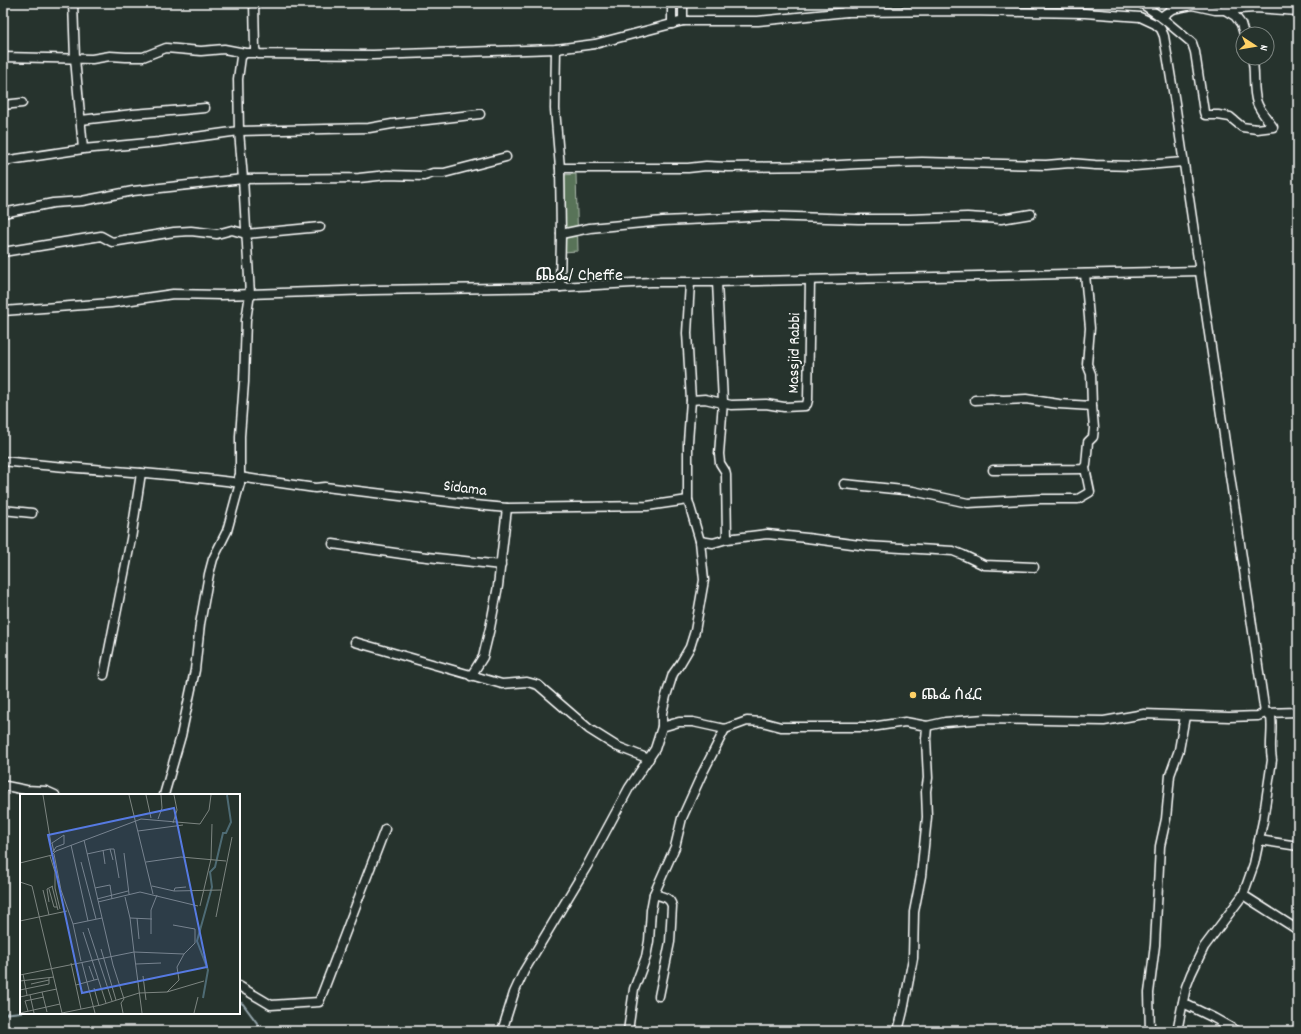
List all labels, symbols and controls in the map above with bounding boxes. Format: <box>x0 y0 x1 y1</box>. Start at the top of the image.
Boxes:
north arrow <box>1235 26 1275 66</box>
text: N <box>1254 43 1271 53</box>
district label: ጨፌ/ Cheffe <box>535 264 623 289</box>
street label: Massjid Rabbi <box>783 312 807 394</box>
street label: Sidama <box>442 475 488 503</box>
place label: ጨፌ ሰፈር <box>921 684 982 707</box>
marker: ጨፌ ሰፈር <box>908 690 918 700</box>
inset map <box>20 794 240 1014</box>

